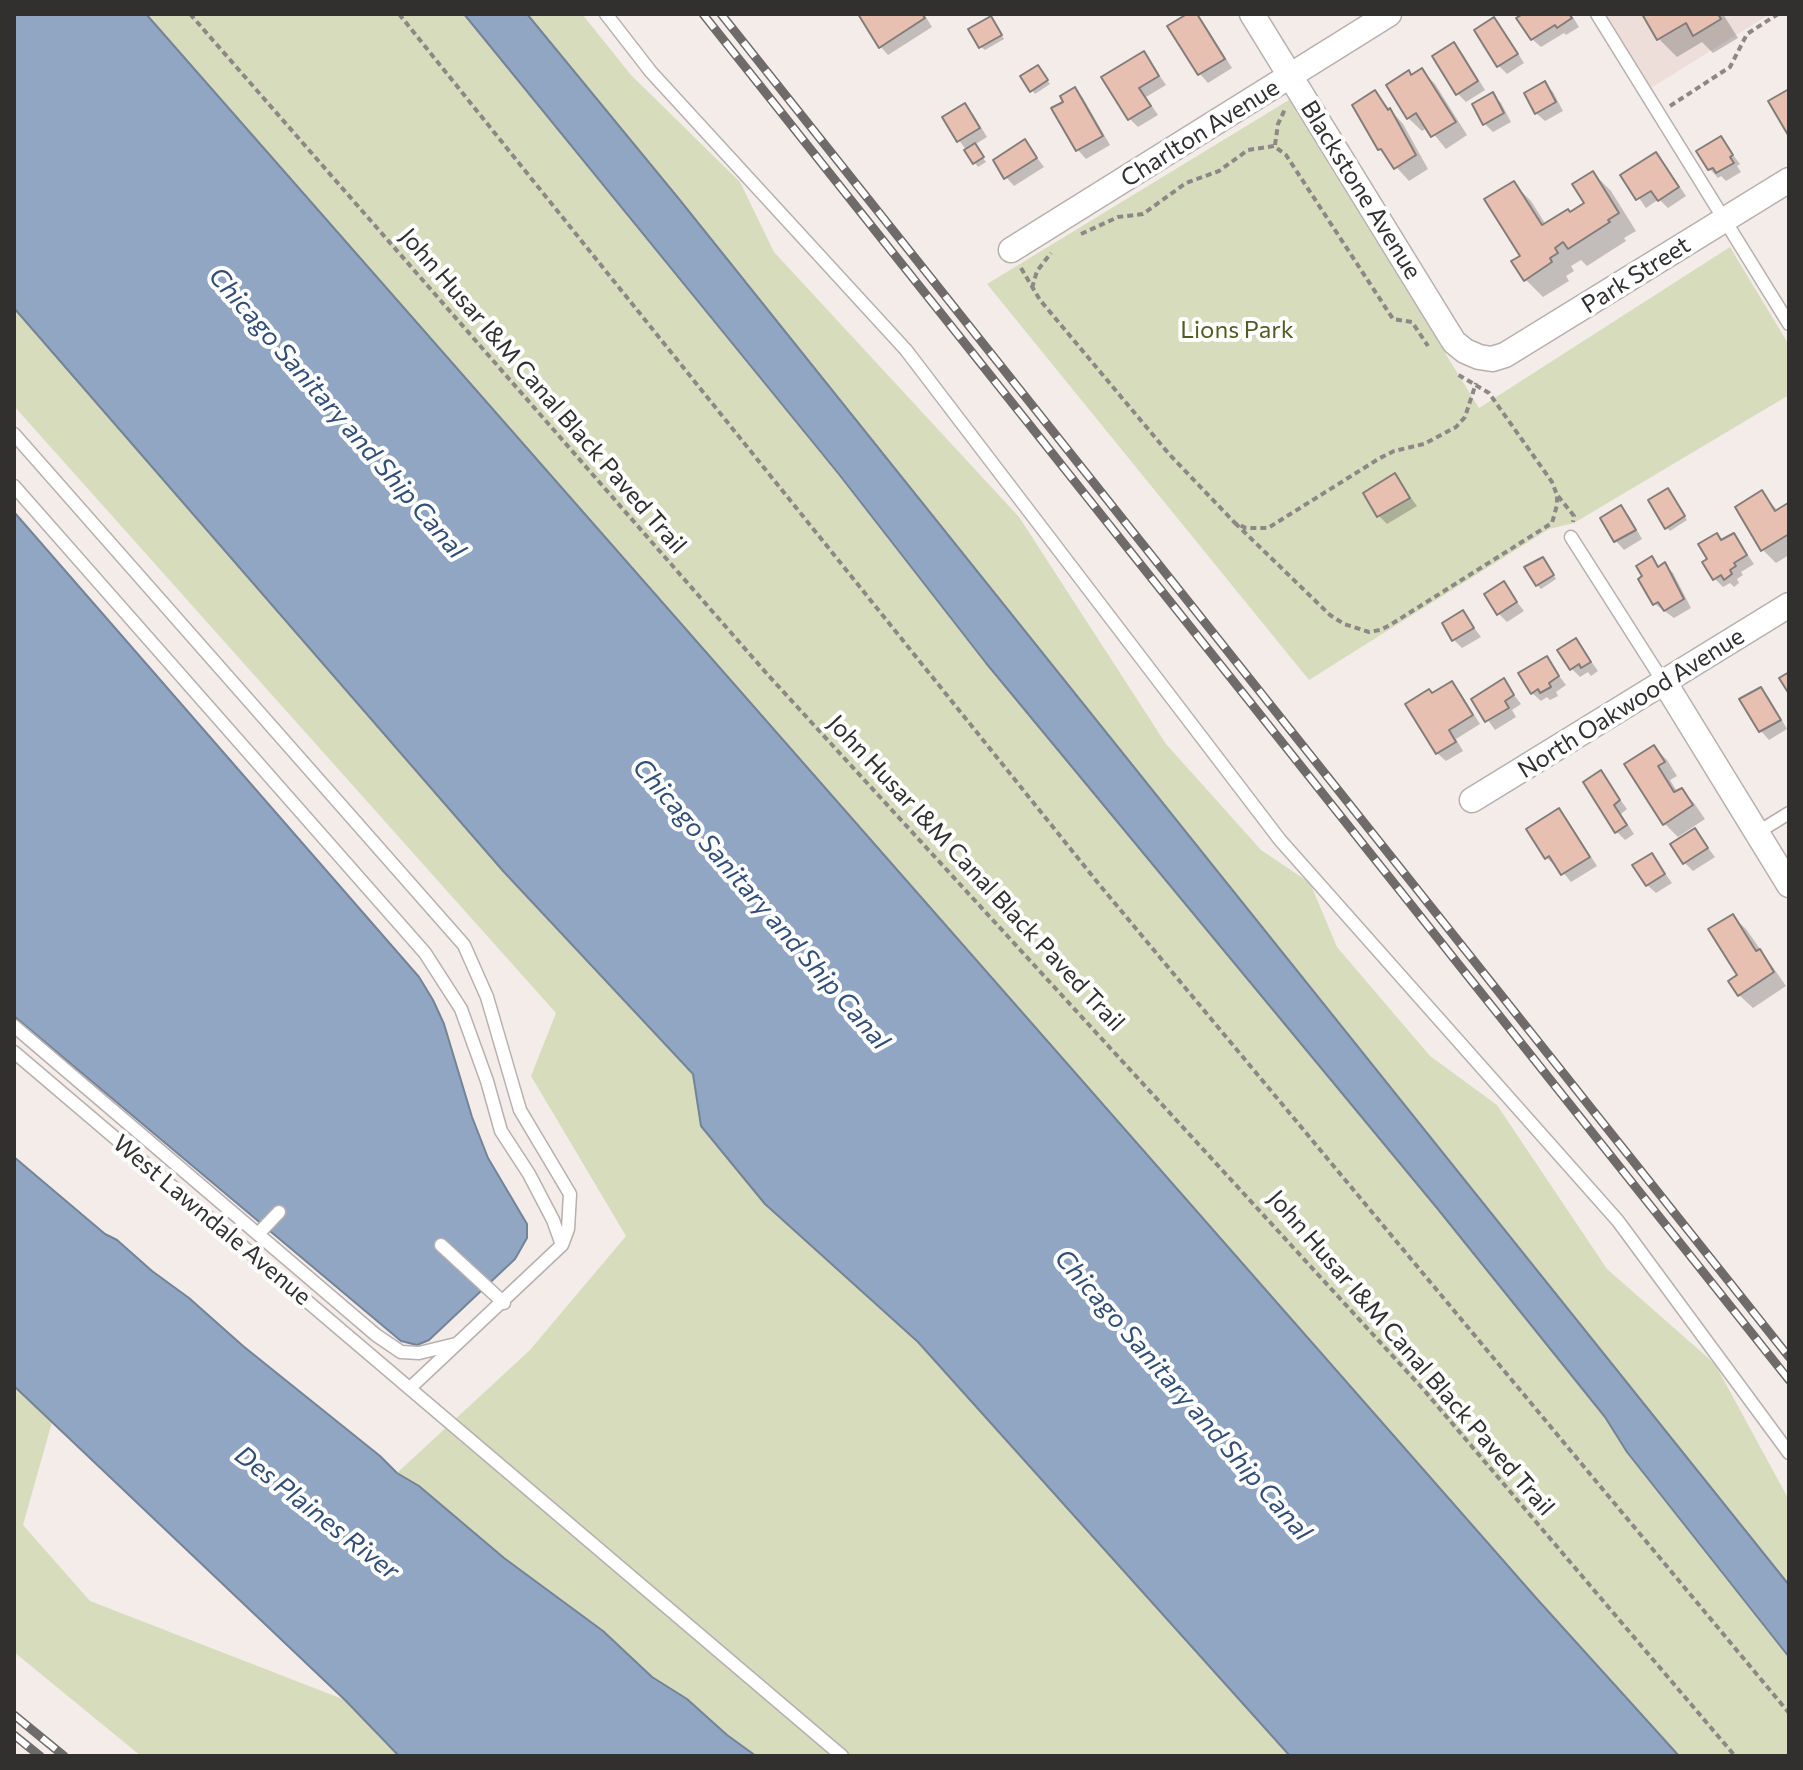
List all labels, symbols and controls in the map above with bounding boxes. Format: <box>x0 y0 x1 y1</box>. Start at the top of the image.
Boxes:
street label: Charlton Avenue <box>1116 73 1284 193</box>
street label: Blackstone Avenue <box>1295 95 1427 285</box>
street label: John Husar I&M Canal Black Paved Trail <box>394 222 692 560</box>
street label: Park Street <box>1576 230 1696 320</box>
water label: Chicago Sanitary and Ship Canal <box>202 261 472 565</box>
park label: Lions Park <box>1180 316 1294 344</box>
street label: North Oakwood Avenue <box>1513 622 1749 784</box>
street label: John Husar I&M Canal Black Paved Trail <box>822 709 1130 1037</box>
water label: Chicago Sanitary and Ship Canal <box>626 752 896 1056</box>
street label: West Lawndale Avenue <box>107 1129 317 1311</box>
street label: John Husar I&M Canal Black Paved Trail <box>1262 1184 1560 1522</box>
water label: Chicago Sanitary and Ship Canal <box>1048 1243 1318 1547</box>
water label: Des Plaines River <box>229 1439 405 1587</box>

